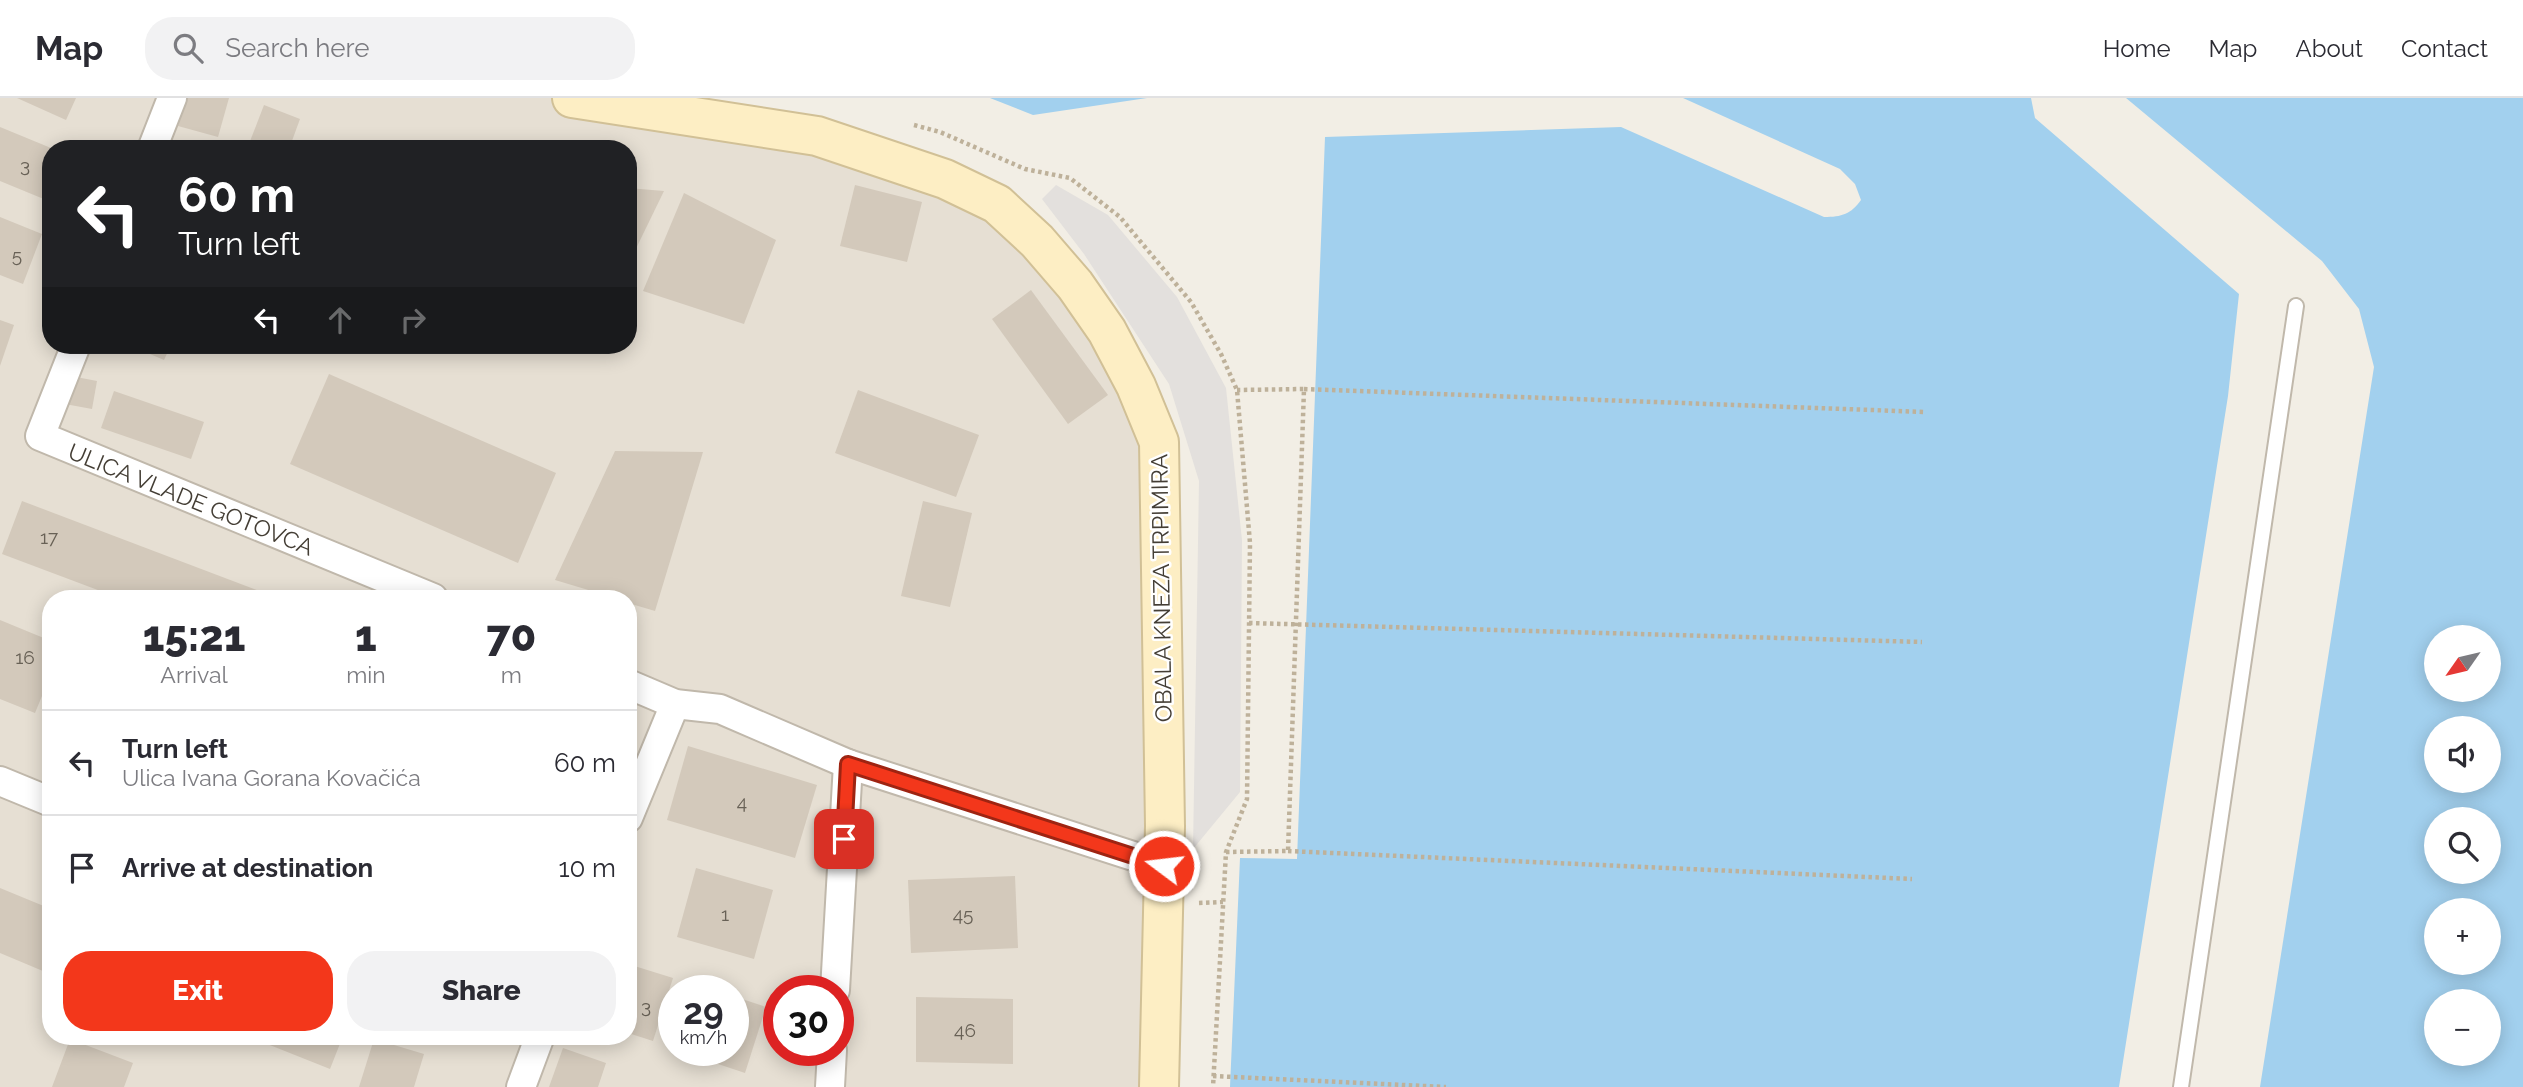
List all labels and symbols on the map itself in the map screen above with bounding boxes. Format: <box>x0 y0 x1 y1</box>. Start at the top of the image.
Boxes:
house number: 3 <box>20 154 30 176</box>
house number: 5 <box>12 244 22 266</box>
street label: ULICA VLADE GOTOVCA <box>64 437 318 561</box>
street label: OBALA KNEZA TRPIMIRA <box>1145 453 1177 722</box>
house number: 17 <box>40 526 58 548</box>
north arrow <box>2424 625 2501 702</box>
house number: 16 <box>15 646 35 668</box>
house number: 4 <box>737 791 747 813</box>
pin <box>814 809 874 869</box>
position arrow <box>1127 829 1201 903</box>
house number: 1 <box>721 903 729 925</box>
house number: 45 <box>953 903 973 925</box>
speed limit sign: 30 <box>763 975 854 1066</box>
house number: 3 <box>641 995 651 1017</box>
house number: 46 <box>954 1019 976 1041</box>

